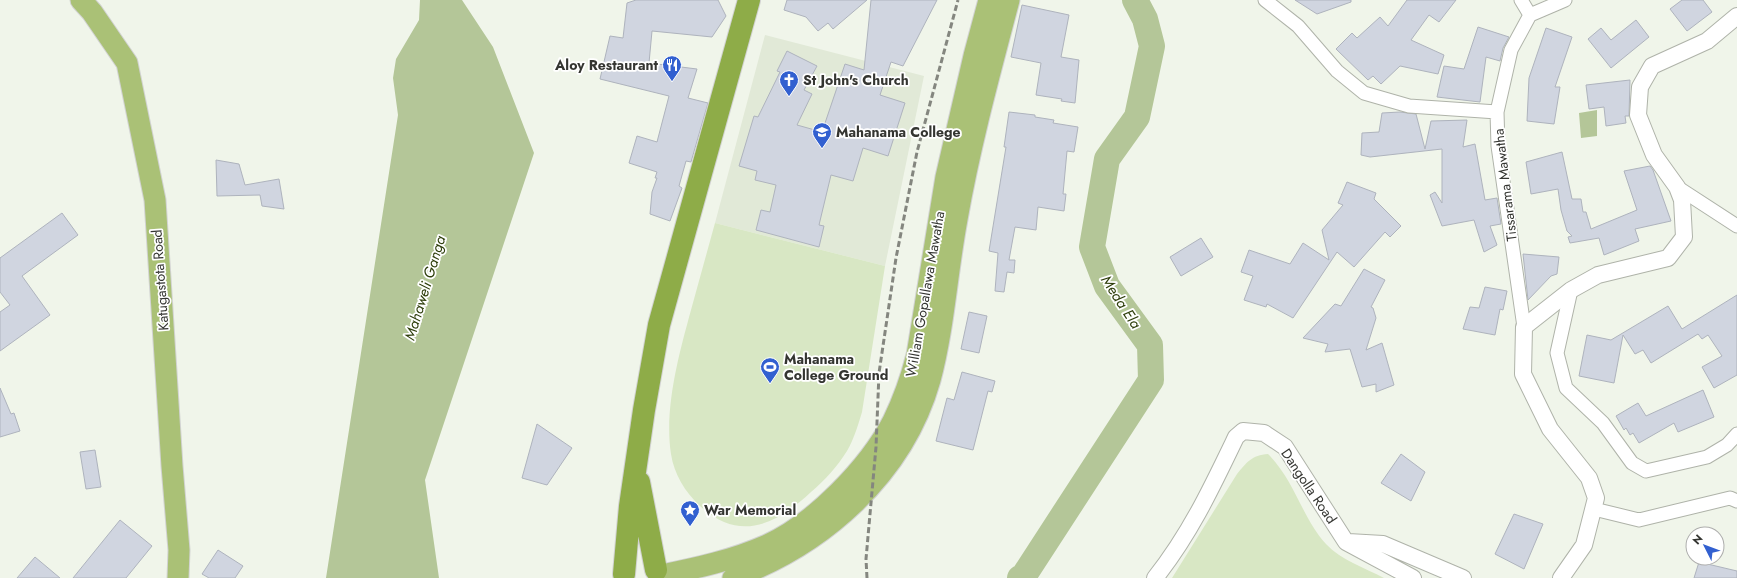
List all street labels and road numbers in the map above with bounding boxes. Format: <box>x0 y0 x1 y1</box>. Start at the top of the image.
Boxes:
street label: Tissarama Mawatha <box>1488 128 1522 242</box>
street label: William Gopallawa Mawatha <box>901 210 949 378</box>
street label: Katugastota Road <box>146 229 174 331</box>
street label: Dangolla Road <box>1276 444 1342 528</box>

